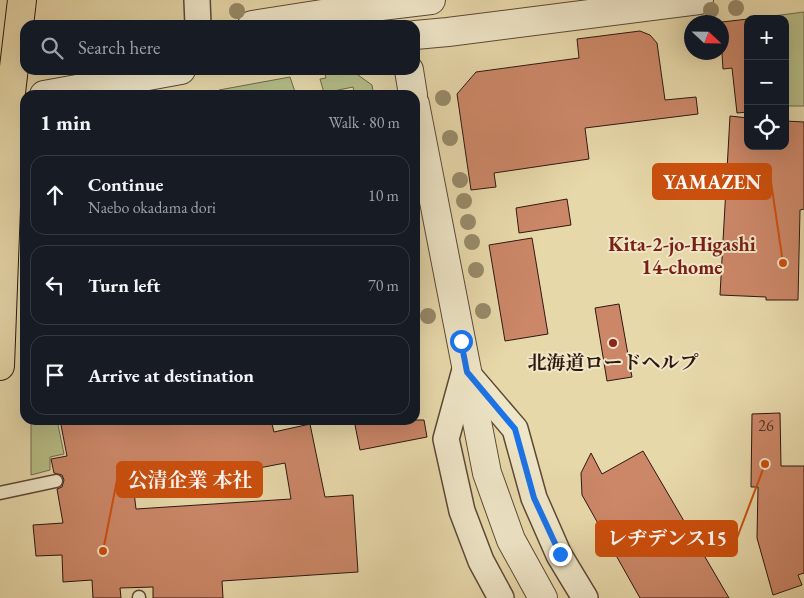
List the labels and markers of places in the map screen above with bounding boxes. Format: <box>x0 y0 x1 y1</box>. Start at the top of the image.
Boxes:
callout: YAMAZEN <box>653 164 771 199</box>
marker: 北海道ロードヘルプ <box>607 337 619 349</box>
place label: 北海道ロードヘルプ <box>527 350 699 375</box>
callout: 公清企業 本社 <box>117 462 262 497</box>
callout: レヂデンス15 <box>596 521 737 556</box>

